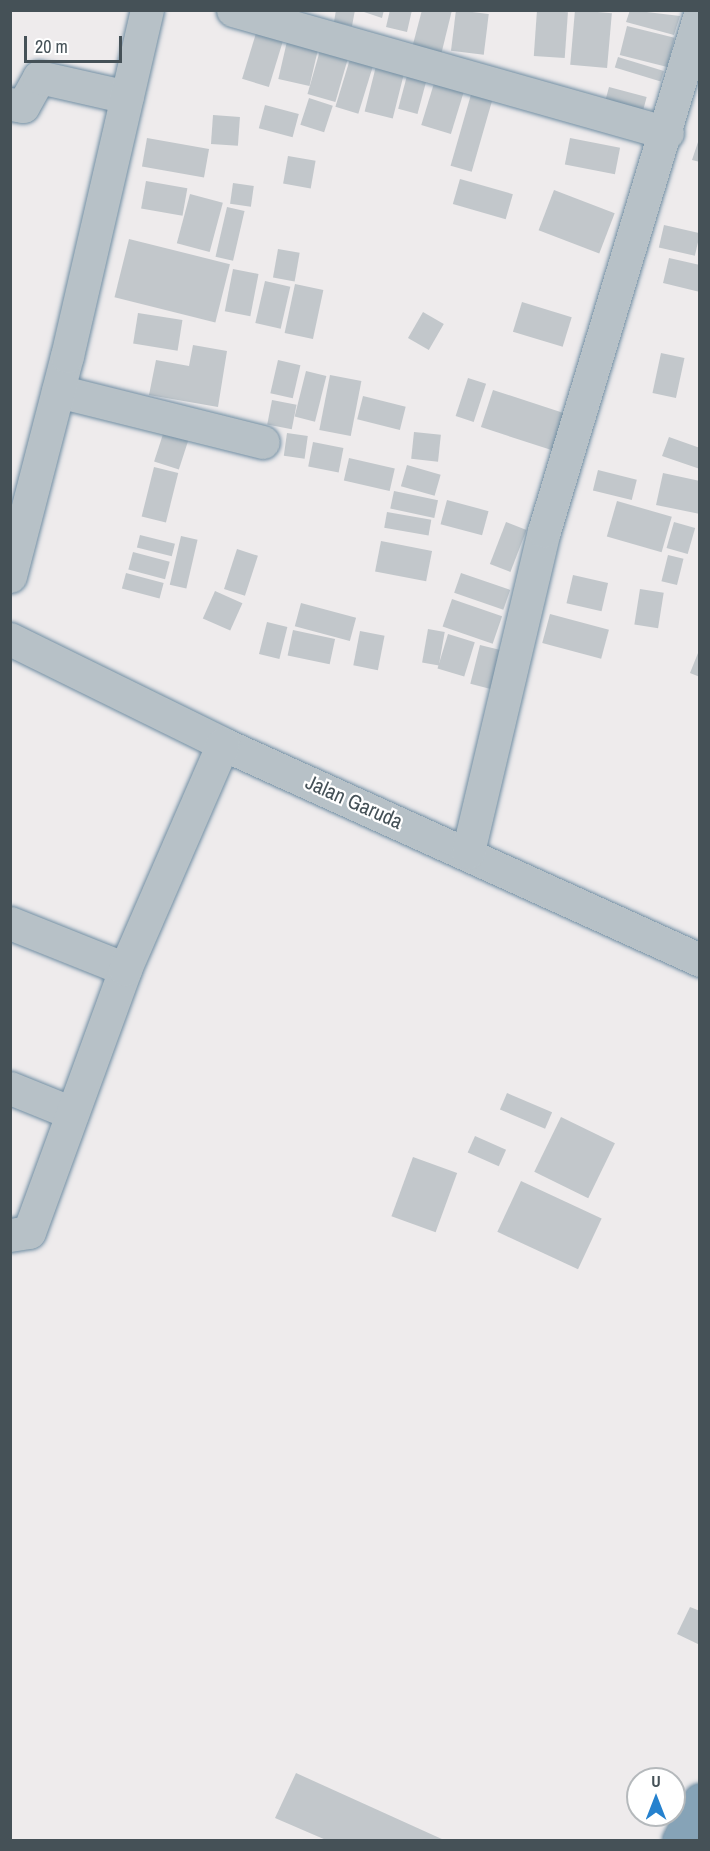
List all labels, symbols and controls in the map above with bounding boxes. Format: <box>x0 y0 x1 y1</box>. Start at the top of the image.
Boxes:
scale bar <box>27 24 124 62</box>
text: 20 m <box>35 34 68 59</box>
street label: Jalan Garuda <box>302 769 406 835</box>
north arrow <box>626 1767 686 1827</box>
text: U <box>651 1770 661 1792</box>

